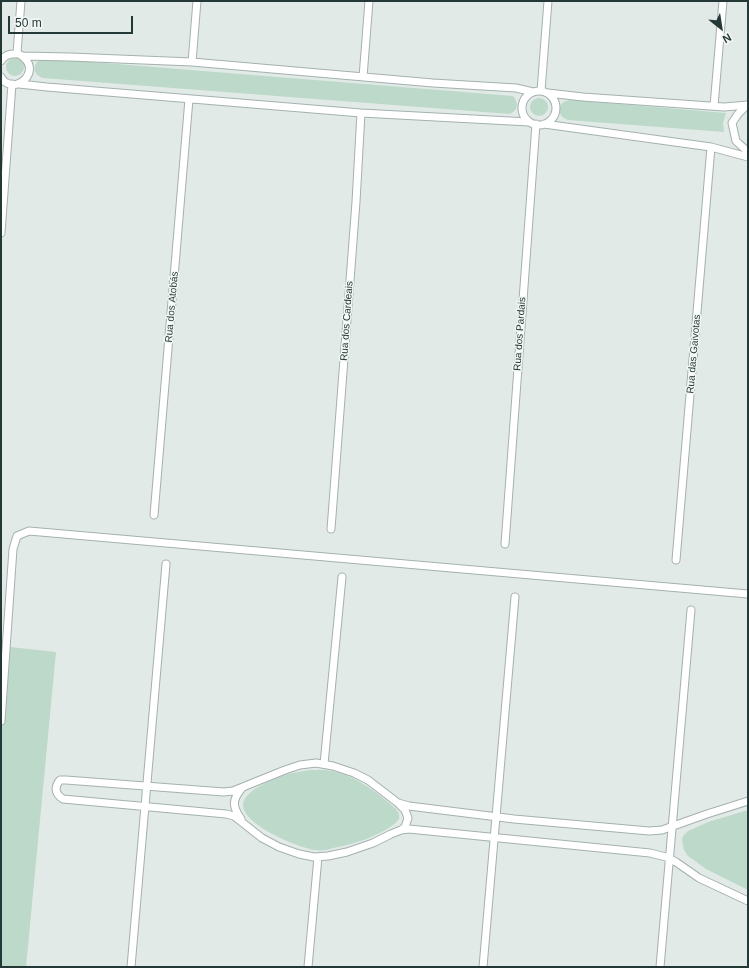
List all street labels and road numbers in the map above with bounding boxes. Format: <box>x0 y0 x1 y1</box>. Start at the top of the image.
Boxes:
street label: Rua dos Atobás <box>163 271 181 343</box>
street label: Rua dos Cardeais <box>338 281 356 361</box>
street label: Rua dos Pardais <box>511 297 529 371</box>
street label: Rua das Gaivotas <box>685 314 703 394</box>

